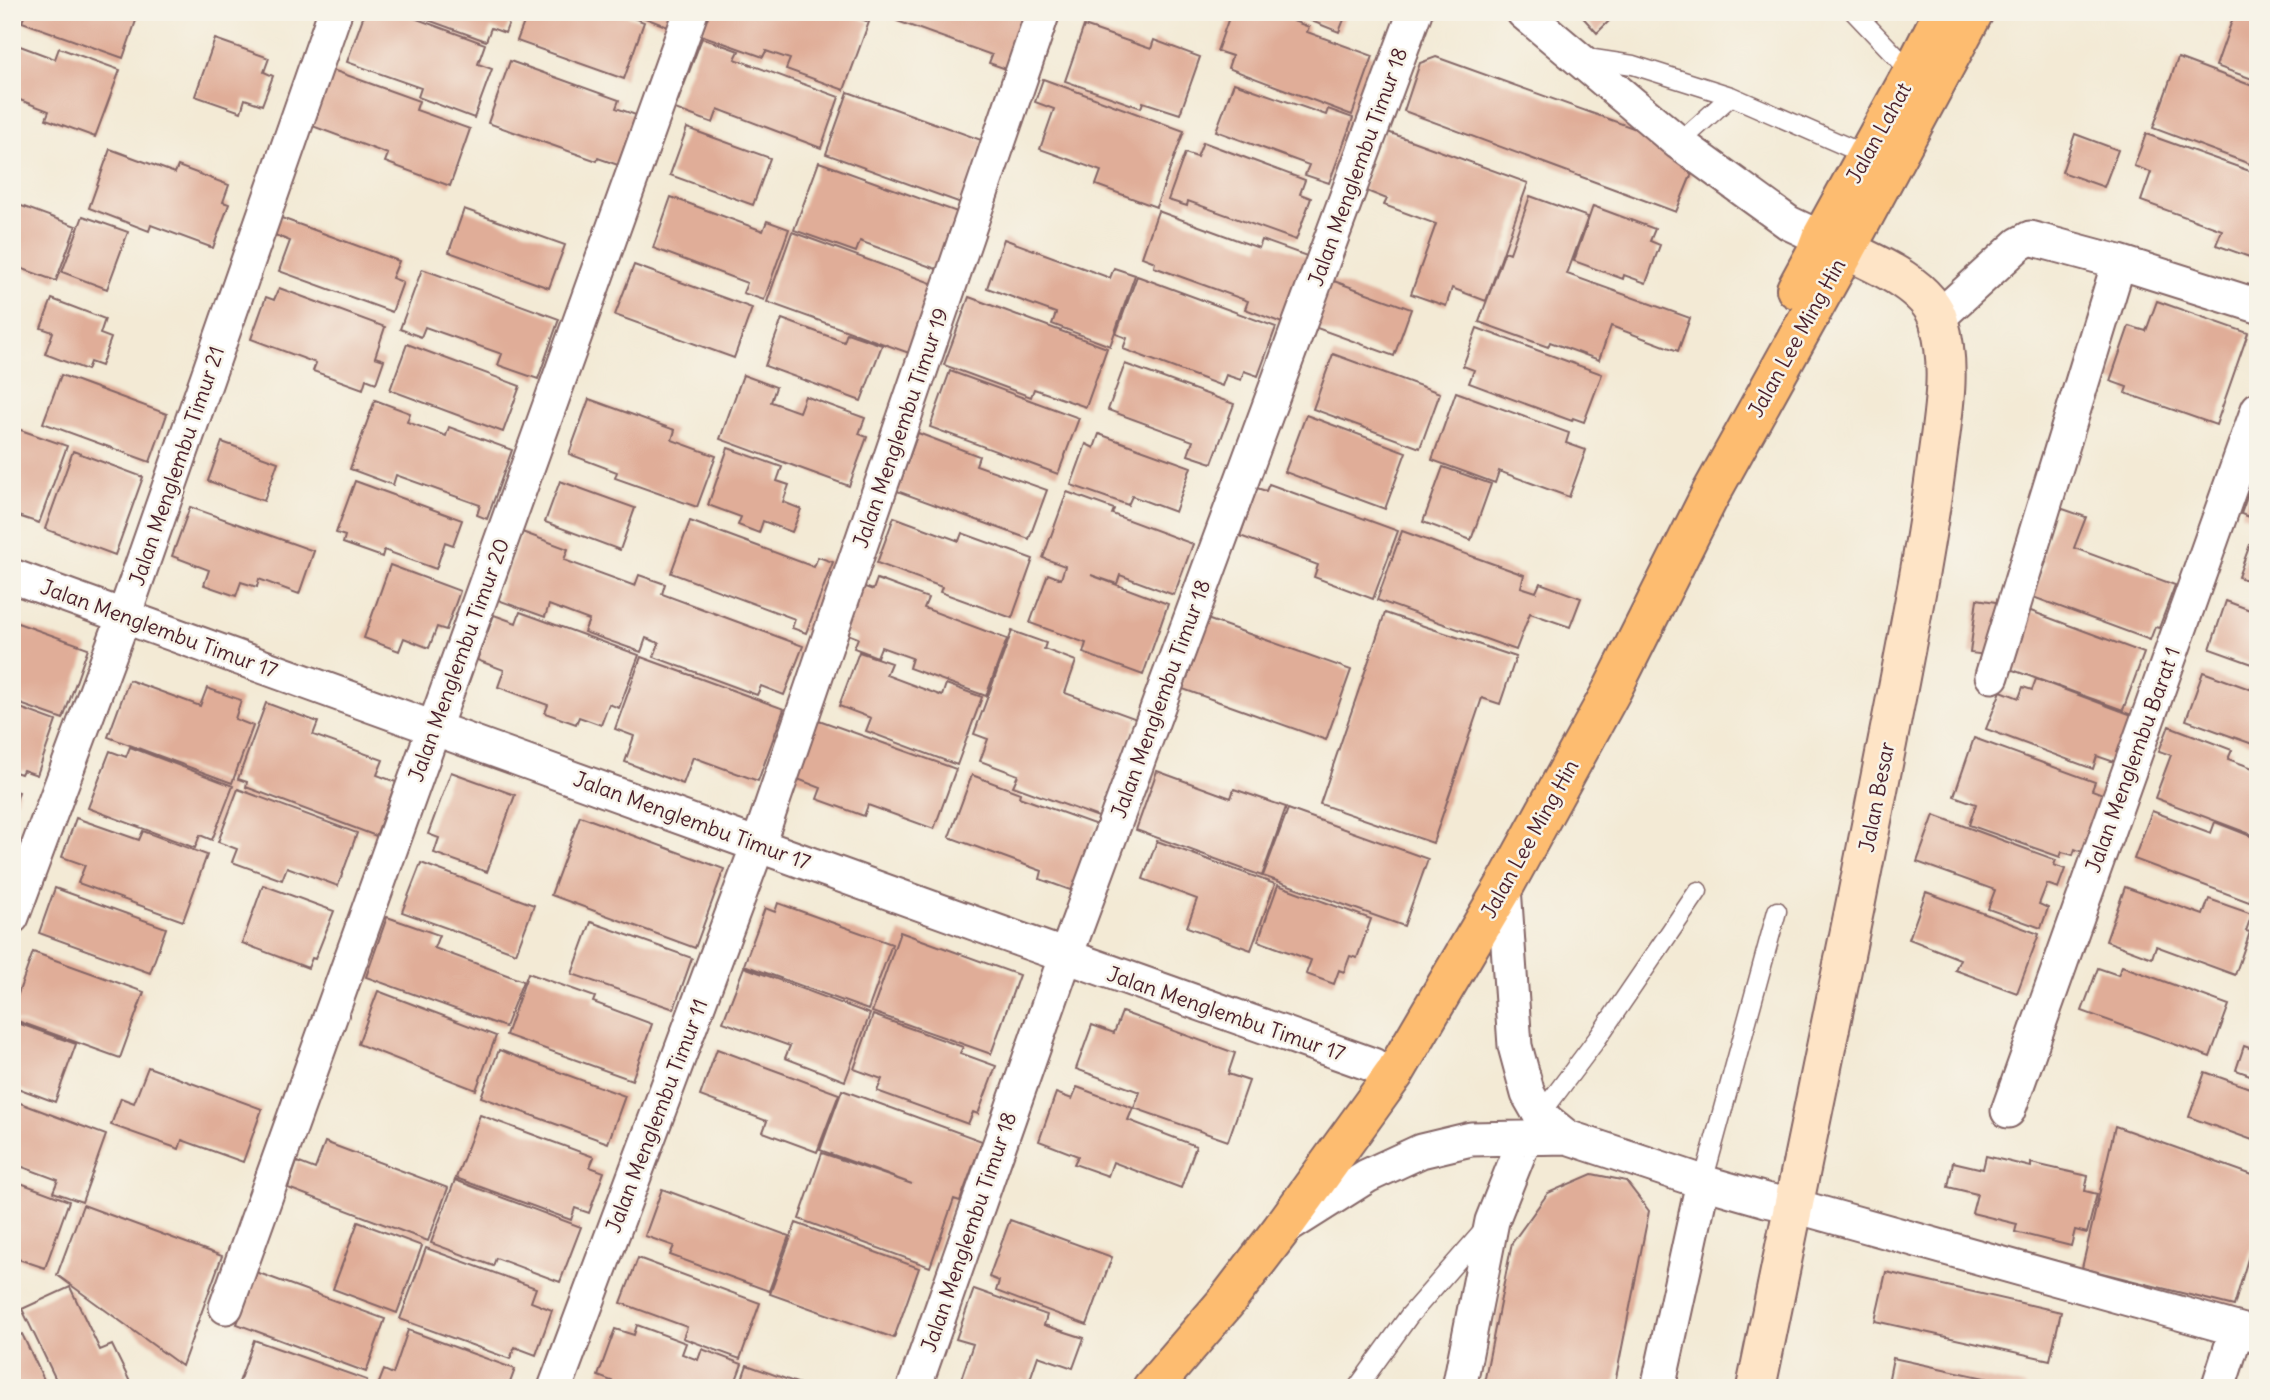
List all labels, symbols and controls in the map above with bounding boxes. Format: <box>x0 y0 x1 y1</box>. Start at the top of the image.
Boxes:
street label: Jalan Menglembu Timur 18 <box>1302 44 1413 290</box>
street label: Jalan Lahat <box>1840 78 1917 188</box>
street label: Jalan Lee Ming Hin <box>1742 254 1851 422</box>
street label: Jalan Menglembu Timur 19 <box>847 304 954 551</box>
street label: Jalan Menglembu Timur 21 <box>123 343 230 589</box>
street label: Jalan Menglembu Timur 20 <box>402 534 515 785</box>
street label: Jalan Menglembu Timur 17 <box>37 573 281 684</box>
street label: Jalan Menglembu Timur 18 <box>1105 576 1216 822</box>
street label: Jalan Menglembu Barat 1 <box>2079 643 2186 876</box>
street label: Jalan Besar <box>1853 739 1900 854</box>
street label: Jalan Lee Ming Hin <box>1475 755 1584 923</box>
street label: Jalan Menglembu Timur 17 <box>570 765 814 876</box>
street label: Jalan Menglembu Timur 17 <box>1103 960 1349 1067</box>
street label: Jalan Menglembu Timur 11 <box>599 995 714 1237</box>
street label: Jalan Menglembu Timur 18 <box>915 1108 1022 1355</box>

